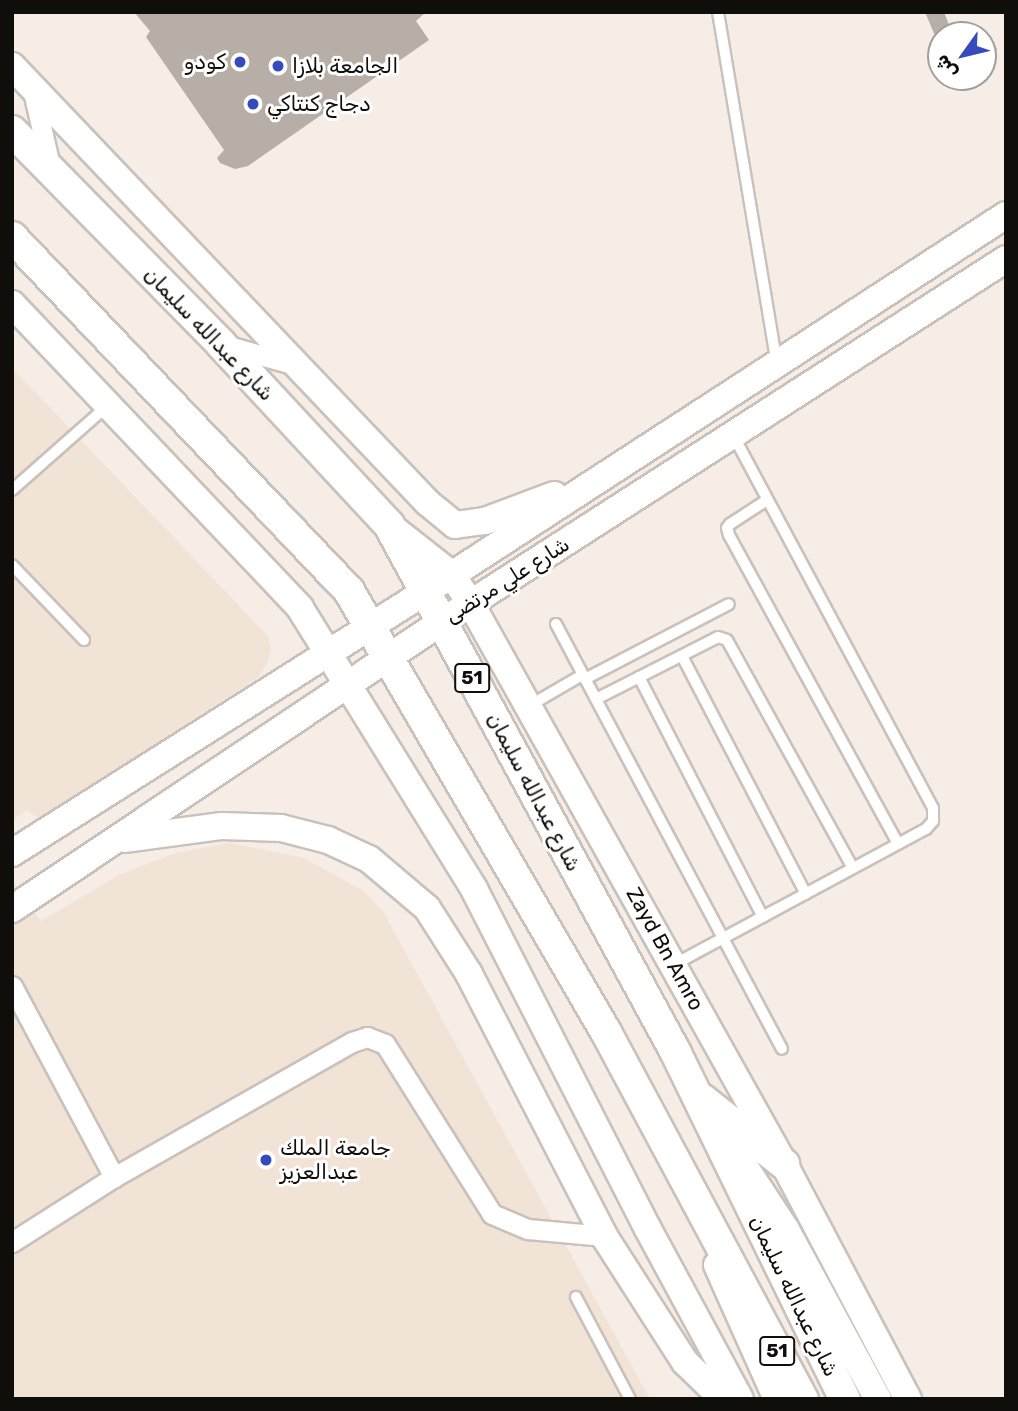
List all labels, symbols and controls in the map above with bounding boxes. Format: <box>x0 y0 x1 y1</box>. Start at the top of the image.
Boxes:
north arrow <box>927 21 997 91</box>
place label: كودو <box>184 49 226 75</box>
text: ش <box>930 50 962 83</box>
place label: الجامعة بلازا <box>292 53 398 79</box>
marker: كودو <box>232 54 248 70</box>
marker: الجامعة بلازا <box>270 58 286 74</box>
place label: دجاج كنتاكي <box>267 91 371 117</box>
marker: دجاج كنتاكي <box>245 96 261 112</box>
street label: شارع عبدالله سليمان <box>139 262 279 406</box>
street label: شارع علي مرتضى <box>440 532 574 628</box>
road number: 51 <box>453 663 491 694</box>
street label: شارع عبدالله سليمان <box>482 708 586 876</box>
street label: Zayd Bn Amro <box>621 883 709 1015</box>
place label: جامعة الملك عبدالعزيز <box>280 1135 391 1185</box>
marker: جامعة الملك عبدالعزيز <box>258 1152 274 1168</box>
street label: شارع عبدالله سليمان <box>744 1211 844 1381</box>
road number: 51 <box>758 1336 796 1366</box>

